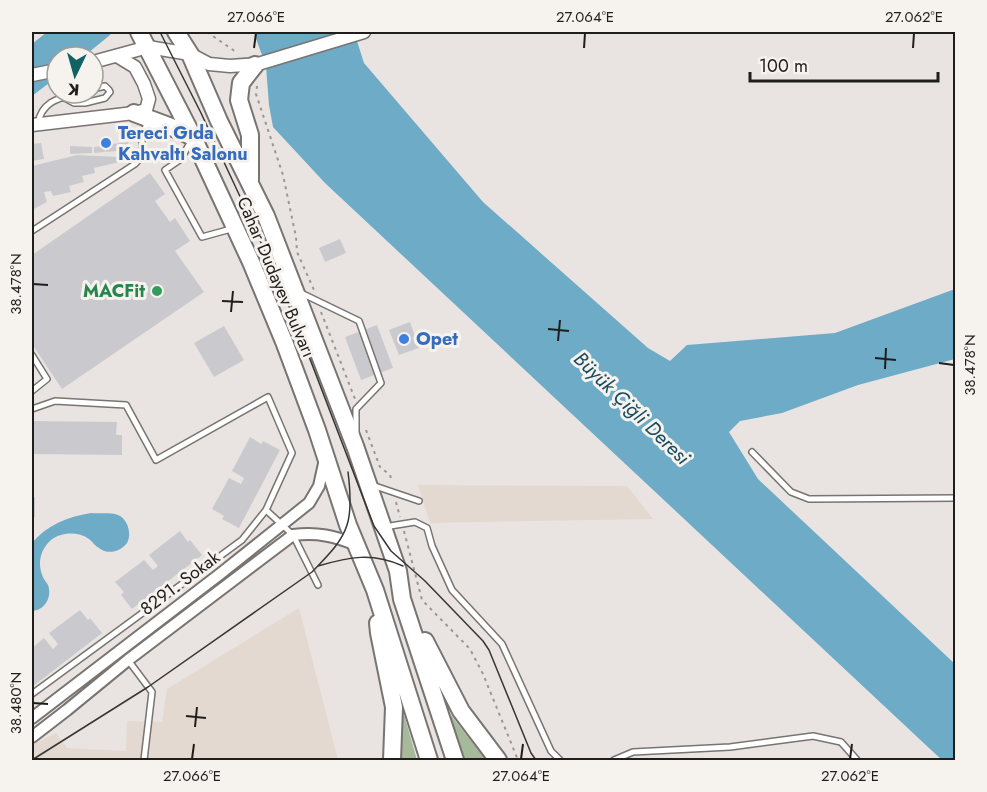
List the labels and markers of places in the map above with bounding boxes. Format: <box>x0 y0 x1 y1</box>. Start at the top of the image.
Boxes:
place label: Tereci Gıda Kahvaltı Salonu <box>118 120 248 167</box>
marker: Tereci Gıda Kahvaltı Salonu <box>99 136 113 150</box>
place label: MACFit <box>83 278 145 304</box>
marker: MACFit <box>150 284 164 298</box>
place label: Opet <box>416 326 458 352</box>
marker: Opet <box>397 332 411 346</box>

